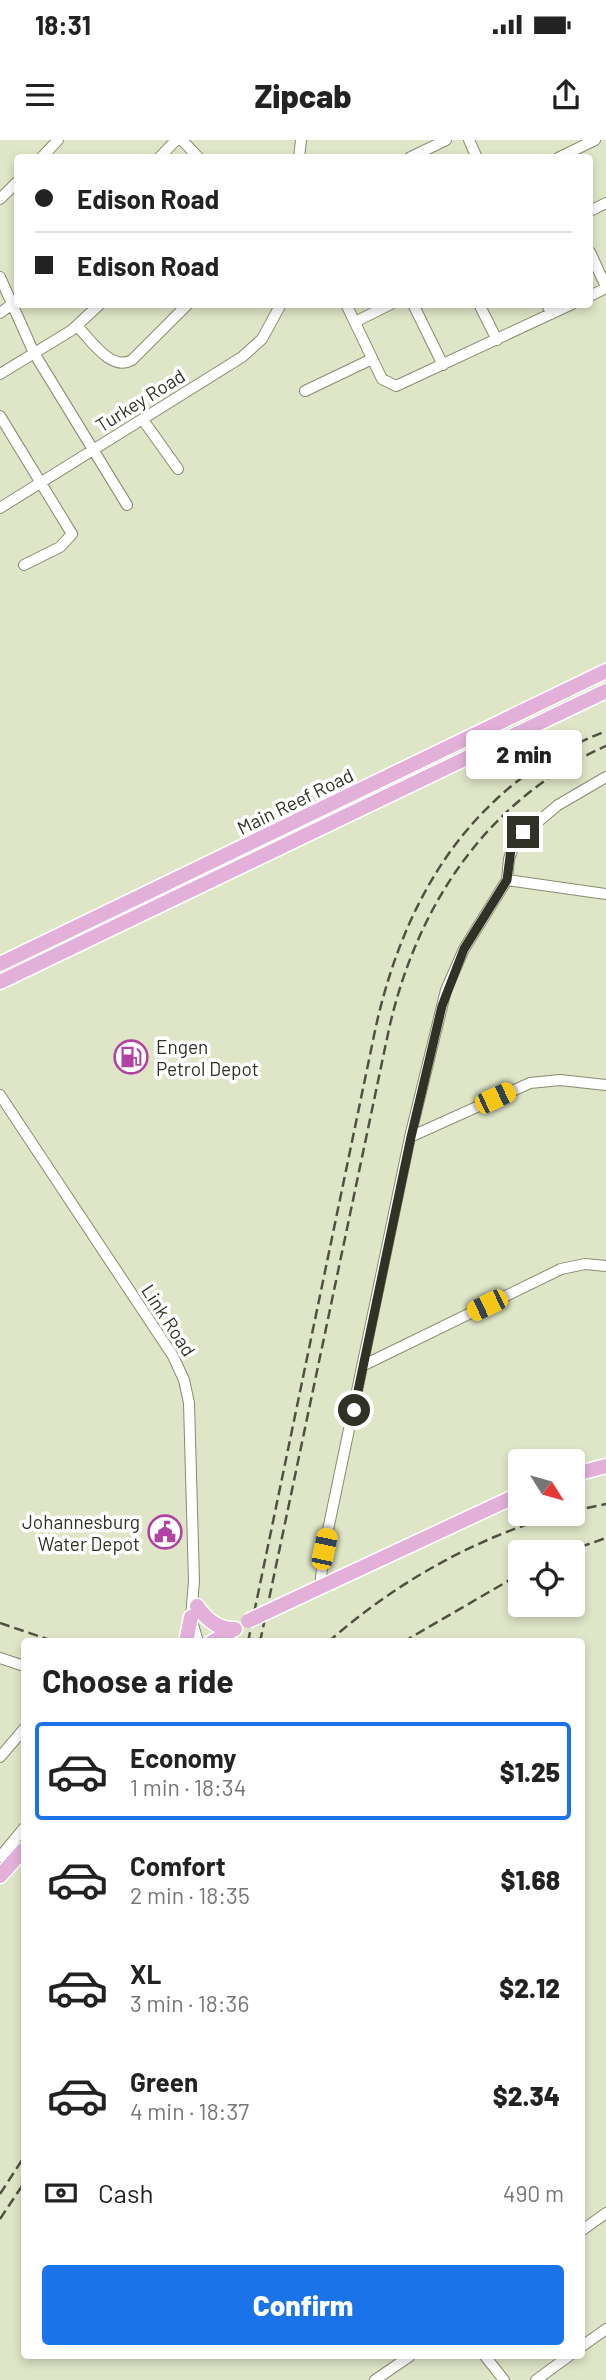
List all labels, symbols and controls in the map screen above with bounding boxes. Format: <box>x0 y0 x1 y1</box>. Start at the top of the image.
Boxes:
text: 18:31 <box>35 9 91 40</box>
icon: menu <box>21 76 59 114</box>
text: Zipcab <box>254 76 352 114</box>
icon: share <box>547 76 585 114</box>
text: Edison Road <box>77 183 219 214</box>
text: Edison Road <box>77 250 219 281</box>
street label: Turkey Road <box>91 364 189 436</box>
callout: 2 min <box>465 730 581 780</box>
text: 2 min <box>496 740 552 768</box>
street label: Main Reef Road <box>233 763 357 839</box>
route end <box>507 816 539 848</box>
place label: Engen Petrol Depot <box>156 1035 259 1080</box>
fuel station icon: Engen Petrol Depot <box>112 1038 150 1076</box>
car <box>472 1080 519 1116</box>
street label: Link Road <box>137 1280 201 1360</box>
car <box>464 1286 511 1324</box>
route start <box>338 1394 370 1426</box>
north arrow <box>508 1449 584 1526</box>
map controls <box>508 1449 585 1617</box>
place label: Johannesburg Water Depot <box>22 1510 140 1555</box>
public building icon: Johannesburg Water Depot <box>146 1513 184 1551</box>
car <box>310 1526 339 1572</box>
button: locate <box>508 1540 585 1617</box>
text: Choose a ride <box>42 1661 234 1699</box>
icon: car <box>46 1740 109 1803</box>
text: Economy <box>130 1742 236 1773</box>
text: $1.25 <box>500 1756 560 1787</box>
text: 1 min · 18:34 <box>130 1773 246 1801</box>
icon: car <box>46 1848 109 1911</box>
text: Comfort <box>130 1850 226 1881</box>
text: $1.68 <box>500 1864 560 1895</box>
text: 2 min · 18:35 <box>130 1881 250 1909</box>
icon: car <box>46 1956 109 2019</box>
text: XL <box>130 1958 161 1989</box>
text: $2.12 <box>499 1972 560 2003</box>
text: 3 min · 18:36 <box>130 1989 249 2017</box>
icon: car <box>46 2064 109 2127</box>
text: Green <box>130 2066 198 2097</box>
text: $2.34 <box>493 2080 560 2111</box>
text: 4 min · 18:37 <box>130 2097 249 2125</box>
icon: cash <box>42 2174 80 2212</box>
text: Cash <box>98 2177 153 2208</box>
text: 490 m <box>503 2179 564 2207</box>
button: Confirm <box>42 2265 564 2345</box>

